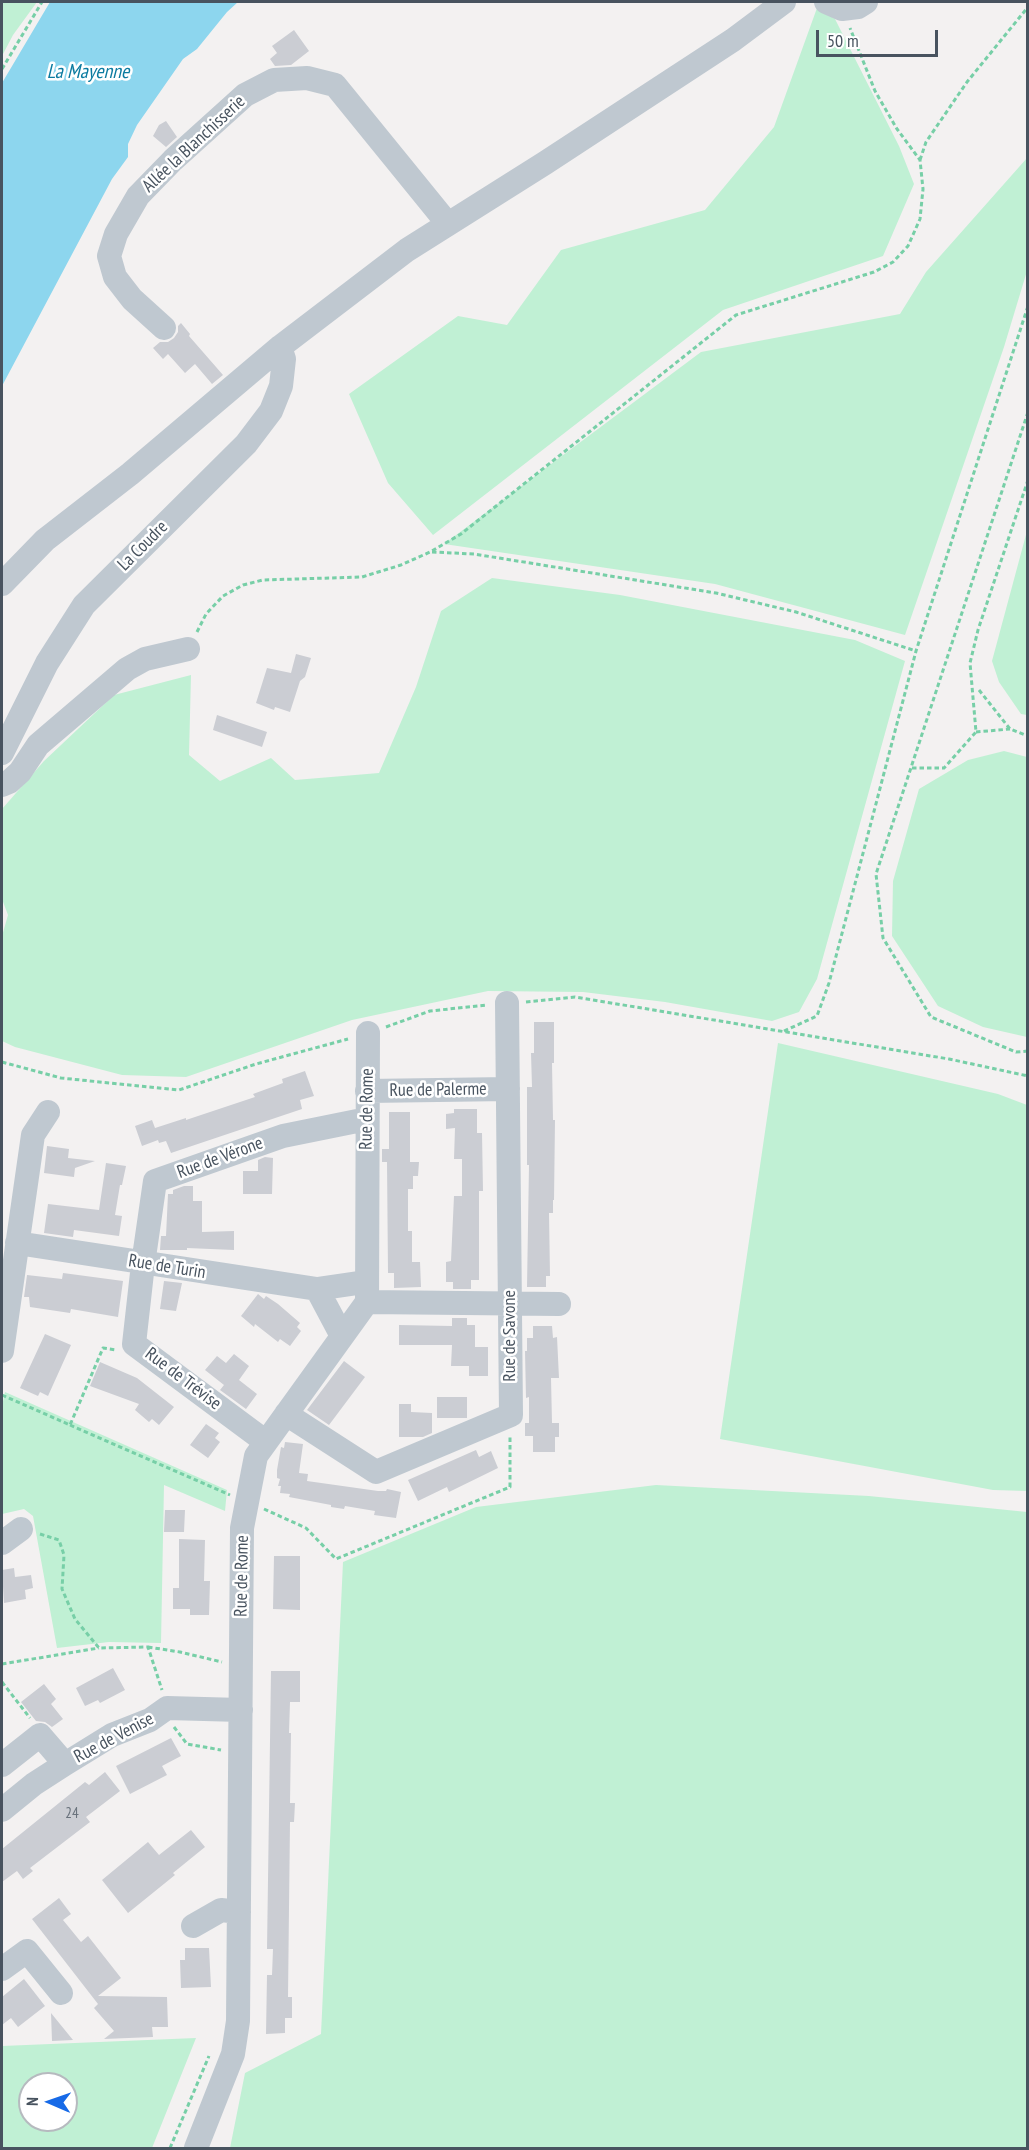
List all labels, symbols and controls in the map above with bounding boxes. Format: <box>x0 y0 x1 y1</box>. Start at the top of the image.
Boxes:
scale bar <box>819 18 940 56</box>
text: 50 m <box>827 29 859 52</box>
water label: La Mayenne <box>47 60 129 84</box>
street label: Allée la Blanchisserie <box>138 91 250 197</box>
street label: La Coudre <box>114 517 172 575</box>
street label: Rue de Rome <box>355 1068 379 1150</box>
street label: Rue de Palerme <box>389 1078 487 1102</box>
street label: Rue de Vérone <box>174 1133 266 1183</box>
street label: Rue de Turin <box>127 1250 207 1284</box>
street label: Rue de Savone <box>499 1290 521 1382</box>
street label: Rue de Trévise <box>141 1343 225 1415</box>
street label: Rue de Rome <box>230 1535 254 1617</box>
street label: Rue de Venise <box>71 1708 157 1768</box>
house number: 24 <box>65 1805 79 1823</box>
north arrow <box>18 2072 78 2132</box>
text: N <box>22 2097 42 2106</box>

